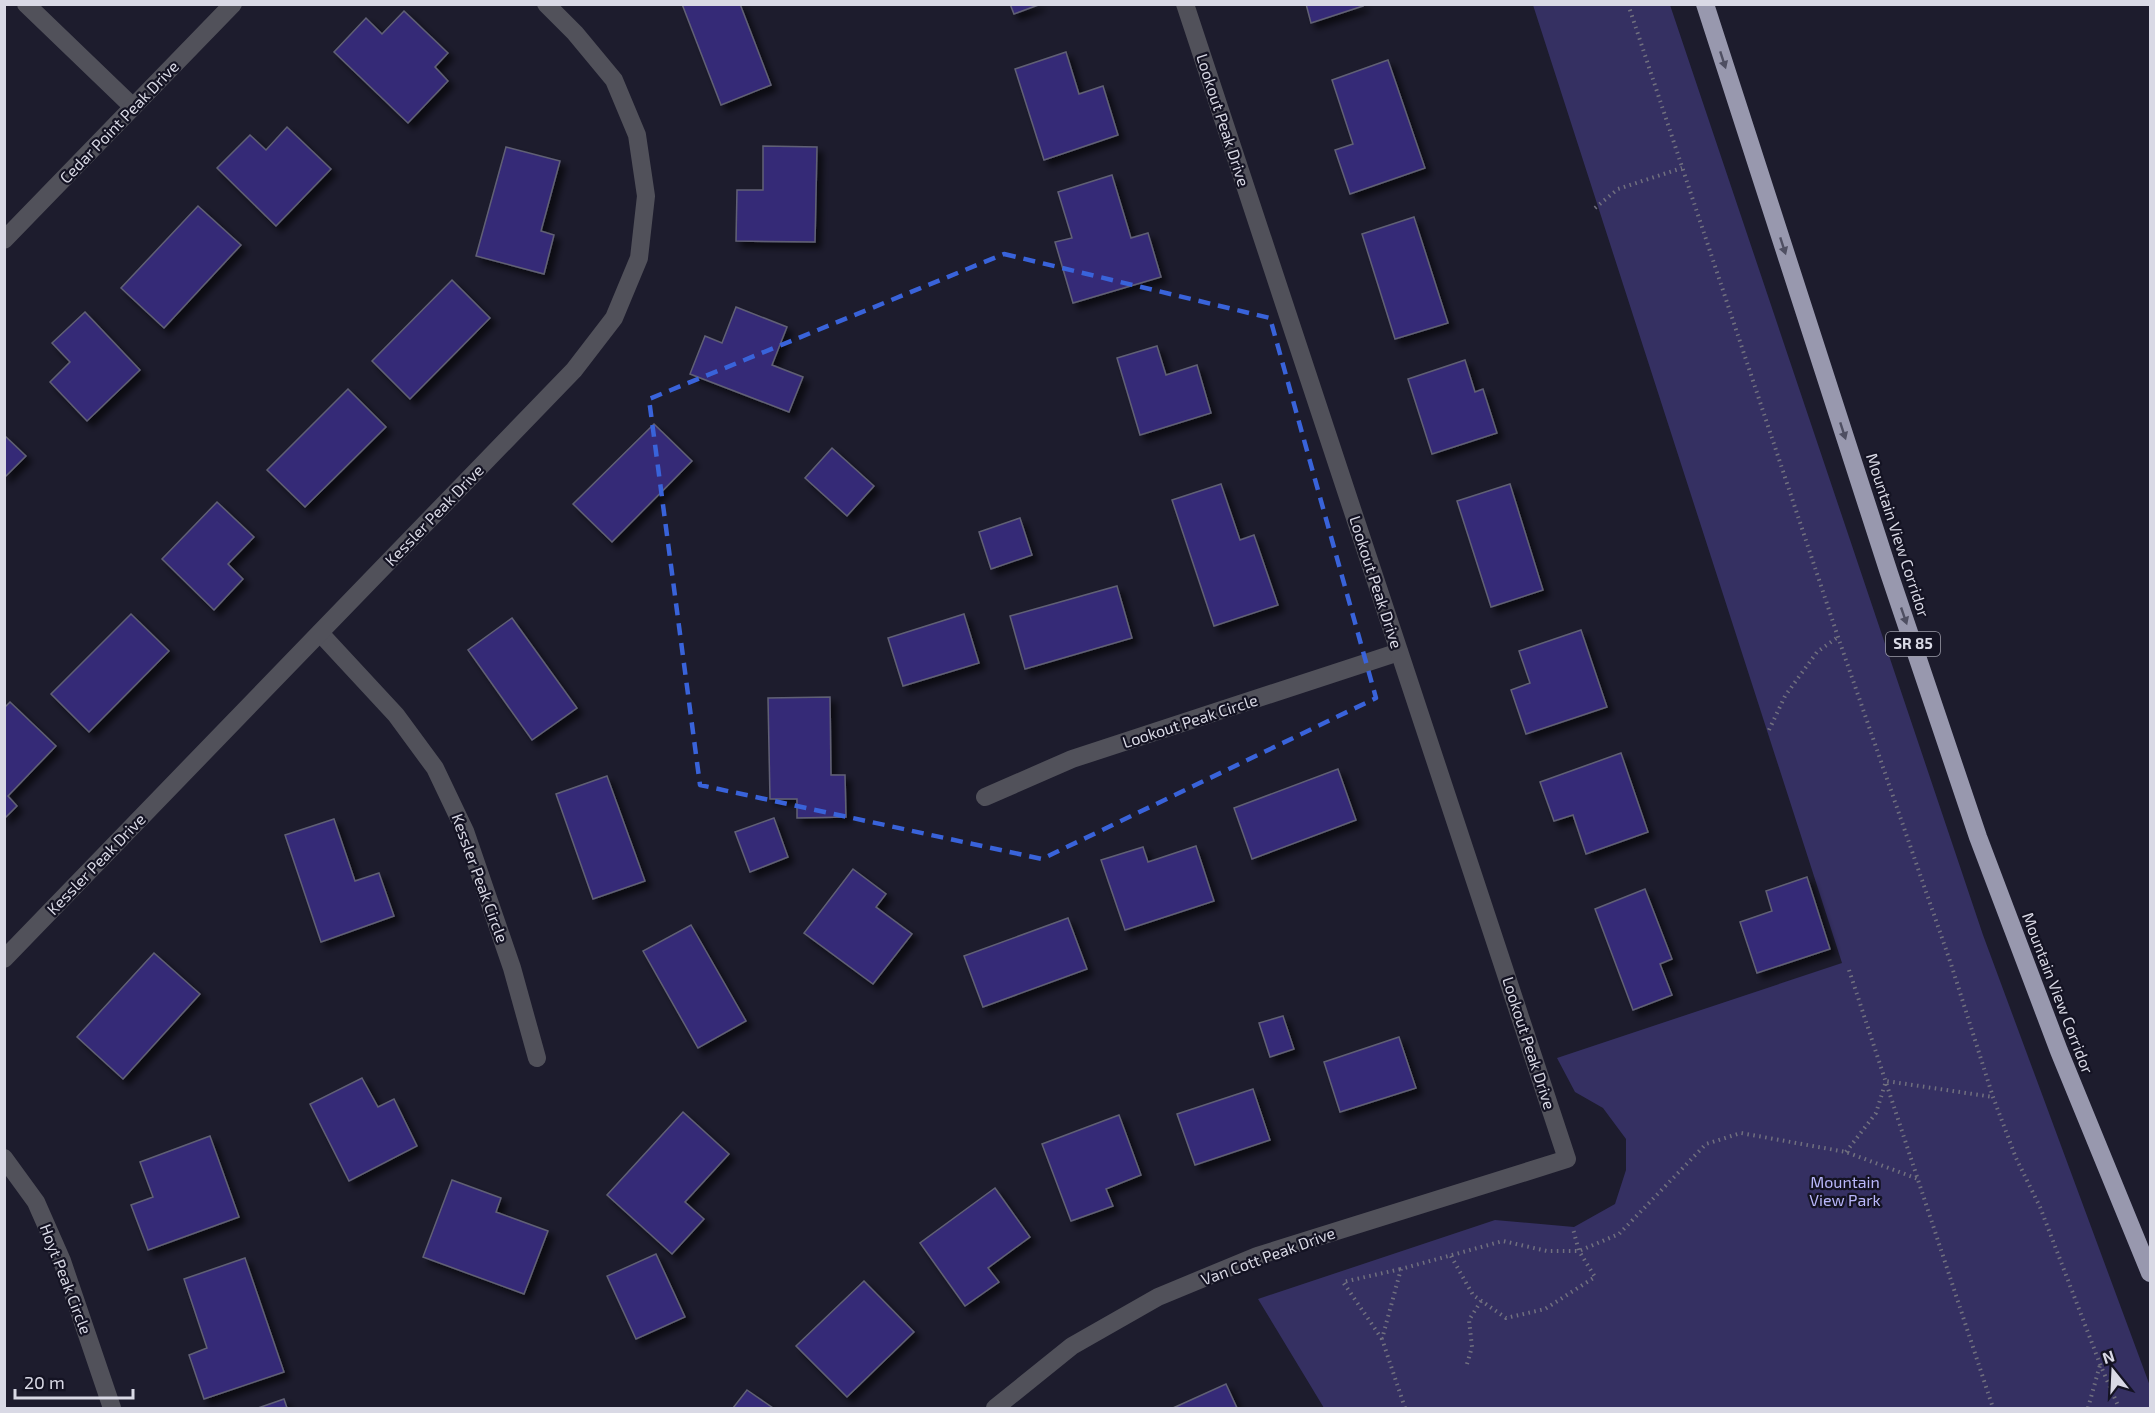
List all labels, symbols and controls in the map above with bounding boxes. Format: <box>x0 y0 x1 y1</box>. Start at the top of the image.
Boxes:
street label: Lookout Peak Drive <box>1193 51 1254 189</box>
one-way arrow <box>1718 51 1728 69</box>
street label: Cedar Point Peak Drive <box>55 56 182 187</box>
one-way arrow <box>1779 237 1788 255</box>
one-way arrow <box>1839 422 1848 440</box>
street label: Mountain View Corridor <box>1863 450 1934 620</box>
street label: Kessler Peak Drive <box>380 460 487 569</box>
street label: Lookout Peak Drive <box>1346 513 1407 651</box>
one-way arrow <box>1900 607 1909 625</box>
road number: SR 85 <box>1886 632 1940 656</box>
street label: Lookout Peak Circle <box>1120 690 1260 751</box>
street label: Kessler Peak Drive <box>42 809 149 918</box>
street label: Kessler Peak Circle <box>448 811 513 945</box>
street label: Mountain View Corridor <box>2019 909 2098 1077</box>
street label: Lookout Peak Drive <box>1499 974 1560 1112</box>
park label: Mountain View Park <box>1809 1172 1881 1209</box>
street label: Hoyt Peak Circle <box>37 1221 96 1337</box>
street label: Van Cott Peak Drive <box>1198 1222 1337 1289</box>
north arrow <box>2083 1341 2143 1401</box>
text: N <box>2100 1345 2117 1367</box>
scale bar <box>15 1362 134 1400</box>
text: 20 m <box>24 1371 65 1393</box>

